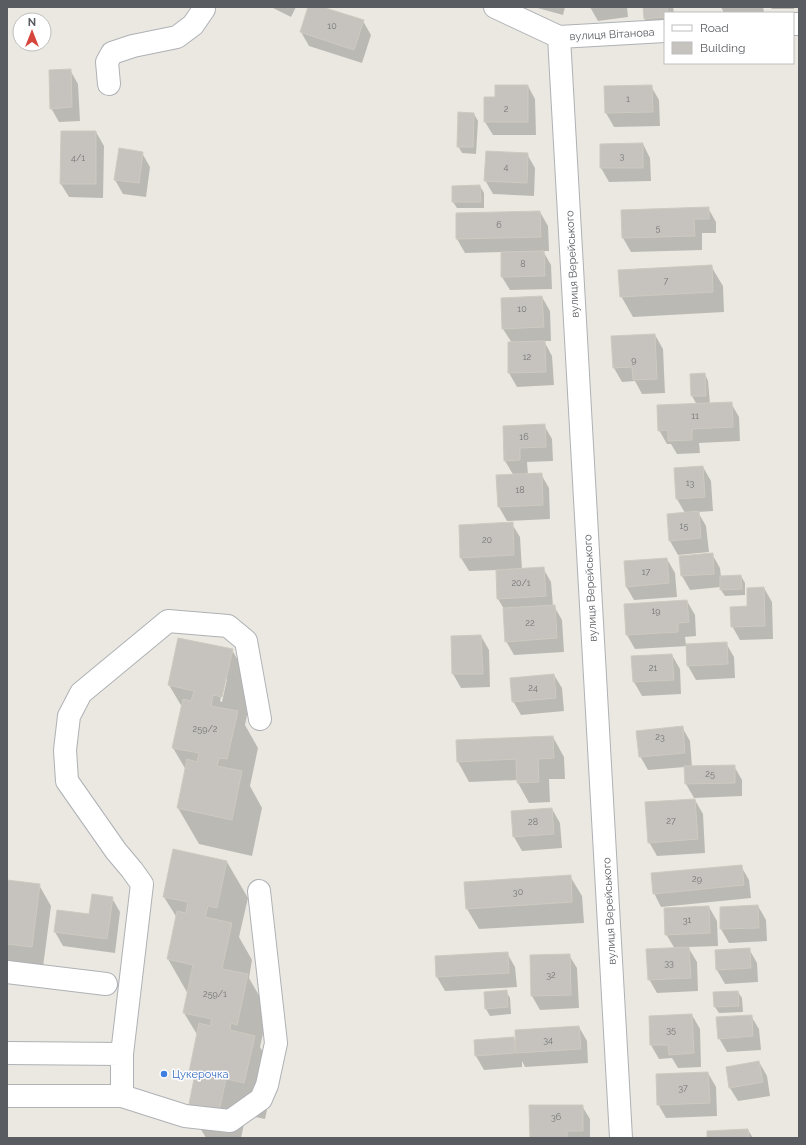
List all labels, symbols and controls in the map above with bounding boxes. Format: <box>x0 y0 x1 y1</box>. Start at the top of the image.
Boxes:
north arrow <box>12 12 52 52</box>
legend <box>664 12 794 64</box>
text: N <box>28 16 36 29</box>
house number: 10 <box>327 21 337 31</box>
text: Road <box>700 21 729 35</box>
street label: вулиця Вітанова <box>569 26 655 43</box>
text: Building <box>700 41 746 55</box>
house number: 1 <box>626 94 630 104</box>
house number: 2 <box>504 104 509 114</box>
house number: 3 <box>620 151 625 161</box>
house number: 4/1 <box>71 153 85 163</box>
house number: 4 <box>504 162 509 172</box>
street label: вулиця Верейського <box>563 210 582 318</box>
house number: 6 <box>496 220 502 230</box>
house number: 5 <box>656 223 661 233</box>
house number: 8 <box>520 259 526 269</box>
house number: 7 <box>664 276 669 286</box>
house number: 10 <box>517 304 527 314</box>
house number: 12 <box>523 352 532 362</box>
house number: 9 <box>631 355 637 365</box>
house number: 11 <box>691 411 699 421</box>
house number: 16 <box>519 432 529 442</box>
house number: 13 <box>686 478 695 488</box>
house number: 18 <box>515 485 525 495</box>
house number: 15 <box>680 521 688 531</box>
street label: вулиця Верейського <box>581 534 600 642</box>
house number: 20 <box>482 535 493 545</box>
house number: 17 <box>642 567 650 577</box>
house number: 20/1 <box>511 578 531 588</box>
house number: 19 <box>651 606 661 616</box>
house number: 22 <box>525 618 535 628</box>
house number: 21 <box>649 663 657 673</box>
house number: 24 <box>528 683 538 693</box>
house number: 259/2 <box>193 724 218 734</box>
house number: 23 <box>655 732 665 742</box>
house number: 25 <box>705 769 715 779</box>
house number: 27 <box>666 816 676 826</box>
house number: 28 <box>528 817 538 827</box>
street label: вулиця Верейського <box>600 857 619 965</box>
house number: 29 <box>692 874 702 884</box>
house number: 30 <box>513 887 524 897</box>
house number: 31 <box>683 915 691 925</box>
house number: 33 <box>664 958 674 968</box>
house number: 32 <box>546 970 556 980</box>
house number: 259/1 <box>203 989 227 999</box>
house number: 35 <box>666 1025 676 1035</box>
house number: 34 <box>543 1035 553 1045</box>
place label: Цукерочка <box>172 1068 229 1081</box>
marker: Цукерочка <box>159 1069 169 1079</box>
house number: 37 <box>678 1083 688 1093</box>
house number: 36 <box>551 1112 562 1122</box>

